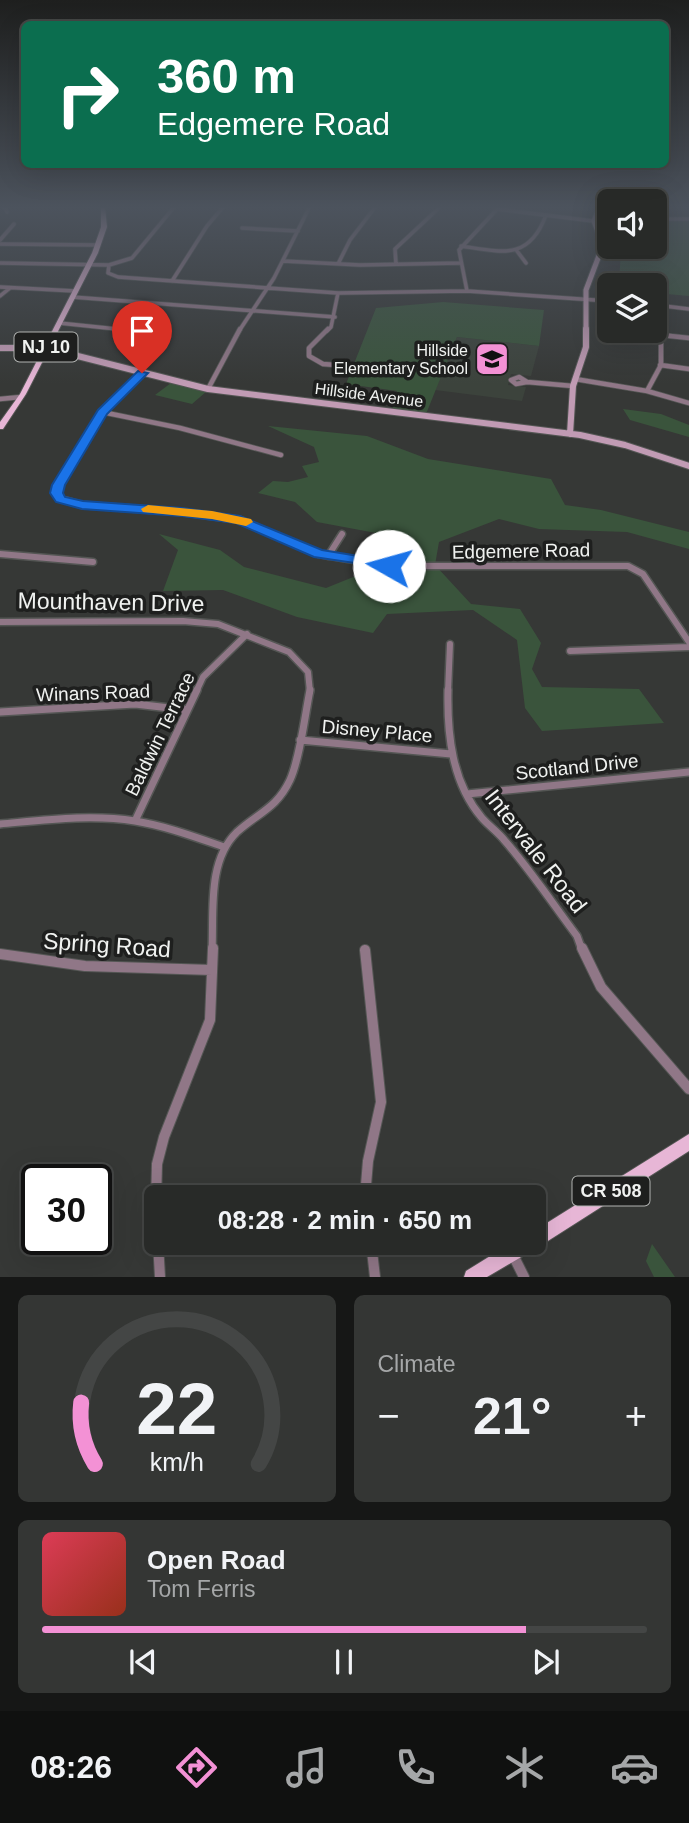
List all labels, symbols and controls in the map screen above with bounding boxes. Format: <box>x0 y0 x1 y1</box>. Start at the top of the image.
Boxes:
icon: right <box>42 49 133 140</box>
text: 360 m <box>157 49 296 103</box>
text: Edgemere Road <box>157 106 390 142</box>
map controls <box>597 189 667 343</box>
button: sound <box>597 189 667 259</box>
button: layers <box>597 273 667 343</box>
pin <box>112 301 172 373</box>
icon: arrive <box>123 312 161 350</box>
road number: NJ 10 <box>14 332 78 362</box>
school or university icon: Hillside Elementary School <box>473 340 511 378</box>
place label: Hillside Elementary School <box>334 342 468 377</box>
street label: Hillside Avenue <box>314 380 424 410</box>
position arrow <box>352 529 426 603</box>
street label: Edgemere Road <box>452 539 590 563</box>
street label: Mounthaven Drive <box>17 587 205 617</box>
street label: Baldwin Terrace <box>121 669 199 799</box>
street label: Winans Road <box>36 681 150 705</box>
street label: Disney Place <box>321 716 433 746</box>
street label: Scotland Drive <box>514 750 640 784</box>
street label: Intervale Road <box>480 784 592 918</box>
street label: Spring Road <box>42 928 172 962</box>
speed limit sign: 30 <box>21 1164 112 1255</box>
road number: CR 508 <box>572 1176 650 1206</box>
text: 08:28 · 2 min · 650 m <box>218 1205 472 1235</box>
text: Climate <box>378 1351 455 1377</box>
text: 22 <box>136 1369 217 1450</box>
text: 21° <box>473 1387 552 1445</box>
text: − <box>378 1395 400 1437</box>
text: + <box>625 1395 647 1437</box>
text: km/h <box>150 1448 204 1476</box>
text: Open Road <box>147 1545 286 1575</box>
text: Tom Ferris <box>147 1576 256 1602</box>
icon: previous <box>124 1643 162 1681</box>
icon: pause <box>325 1643 363 1681</box>
icon: next <box>527 1643 565 1681</box>
icon: directions <box>172 1743 221 1792</box>
icon: music <box>282 1743 331 1792</box>
icon: phone <box>391 1743 440 1792</box>
icon: climate <box>500 1743 549 1792</box>
icon: car <box>610 1743 659 1792</box>
text: 08:26 <box>30 1749 112 1785</box>

